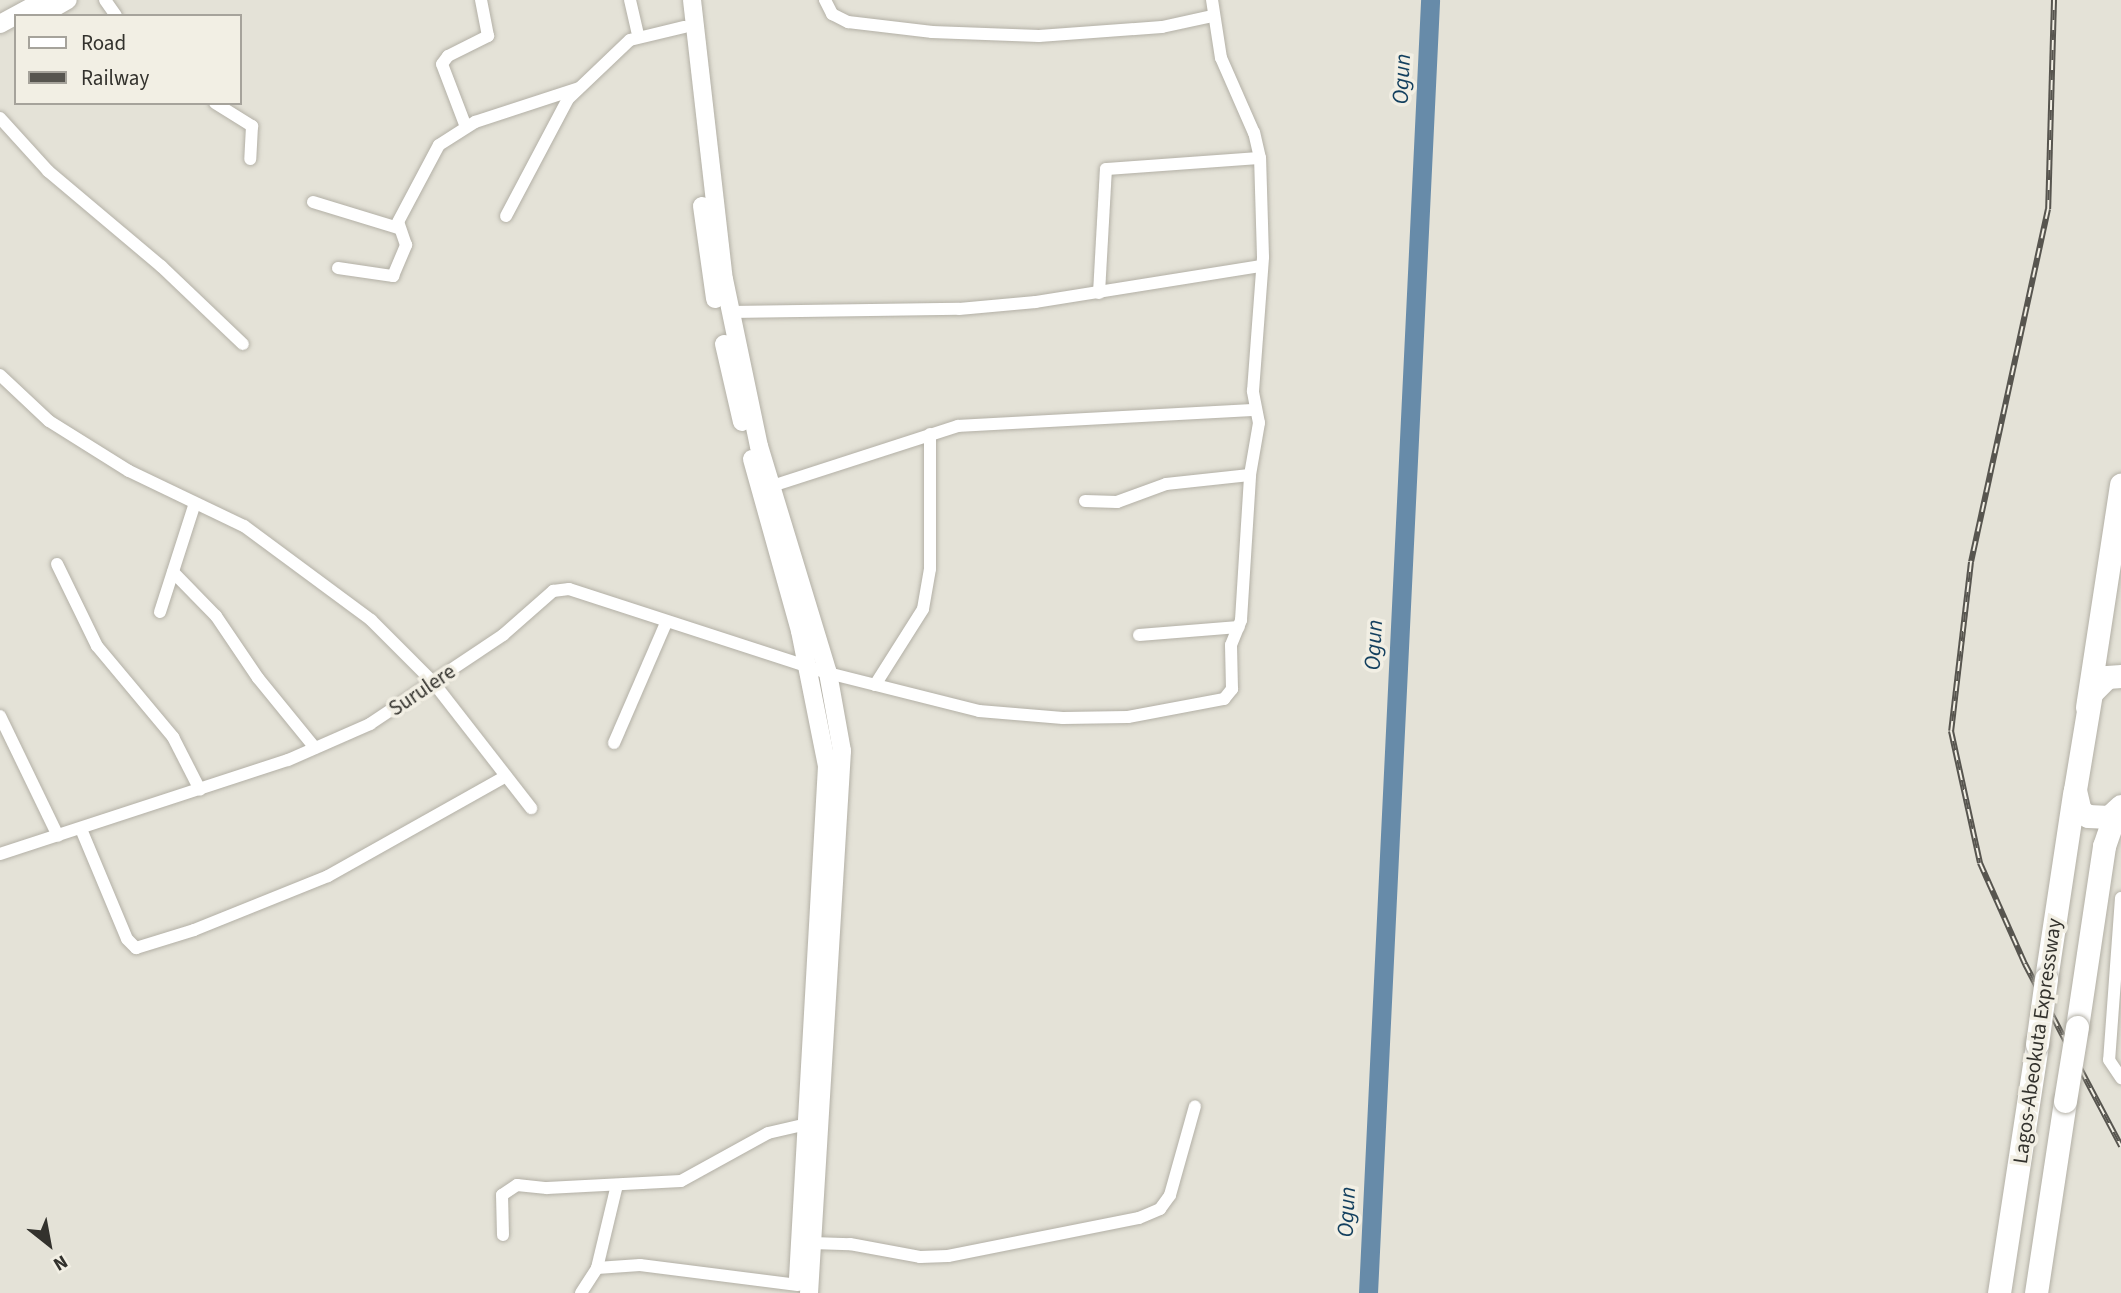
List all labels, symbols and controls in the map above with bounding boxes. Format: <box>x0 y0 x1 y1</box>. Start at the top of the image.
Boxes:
legend <box>14 14 242 105</box>
text: Road <box>81 28 126 58</box>
water label: Ogun <box>1387 53 1417 105</box>
text: Railway <box>81 63 149 93</box>
water label: Ogun <box>1359 619 1389 671</box>
street label: Surulere <box>384 659 460 721</box>
street label: Lagos-Abeokuta Expressway <box>2007 917 2067 1165</box>
water label: Ogun <box>1332 1186 1362 1238</box>
north arrow <box>14 1209 84 1279</box>
text: N <box>48 1248 72 1277</box>

